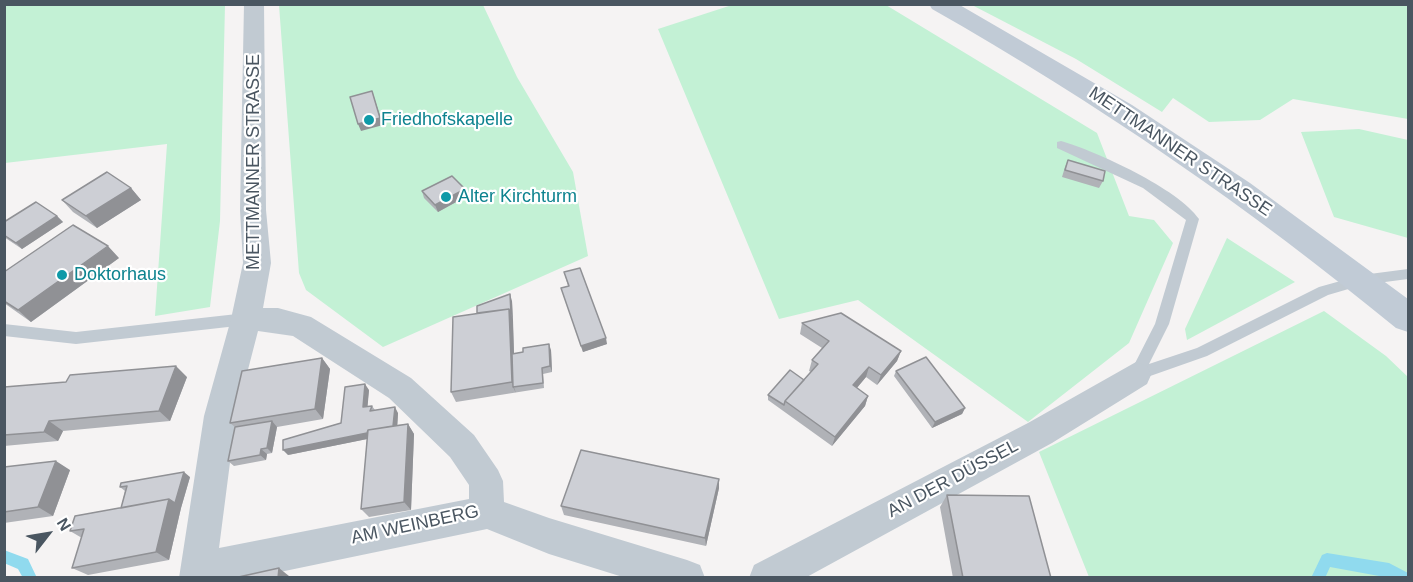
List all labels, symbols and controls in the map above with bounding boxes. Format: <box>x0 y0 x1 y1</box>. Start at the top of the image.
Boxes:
street label: METTMANNER STRASSE <box>243 54 265 270</box>
street label: METTMANNER STRASSE <box>1084 83 1276 221</box>
place label: Friedhofskapelle <box>381 109 513 131</box>
marker: Friedhofskapelle <box>362 113 376 127</box>
place label: Alter Kirchturm <box>458 186 577 208</box>
marker: Alter Kirchturm <box>439 190 453 204</box>
place label: Doktorhaus <box>74 264 166 286</box>
marker: Doktorhaus <box>55 268 69 282</box>
street label: AN DER DÜSSEL <box>884 435 1022 523</box>
street label: AM WEINBERG <box>349 501 481 549</box>
north arrow <box>18 504 78 564</box>
text: N <box>54 515 74 534</box>

